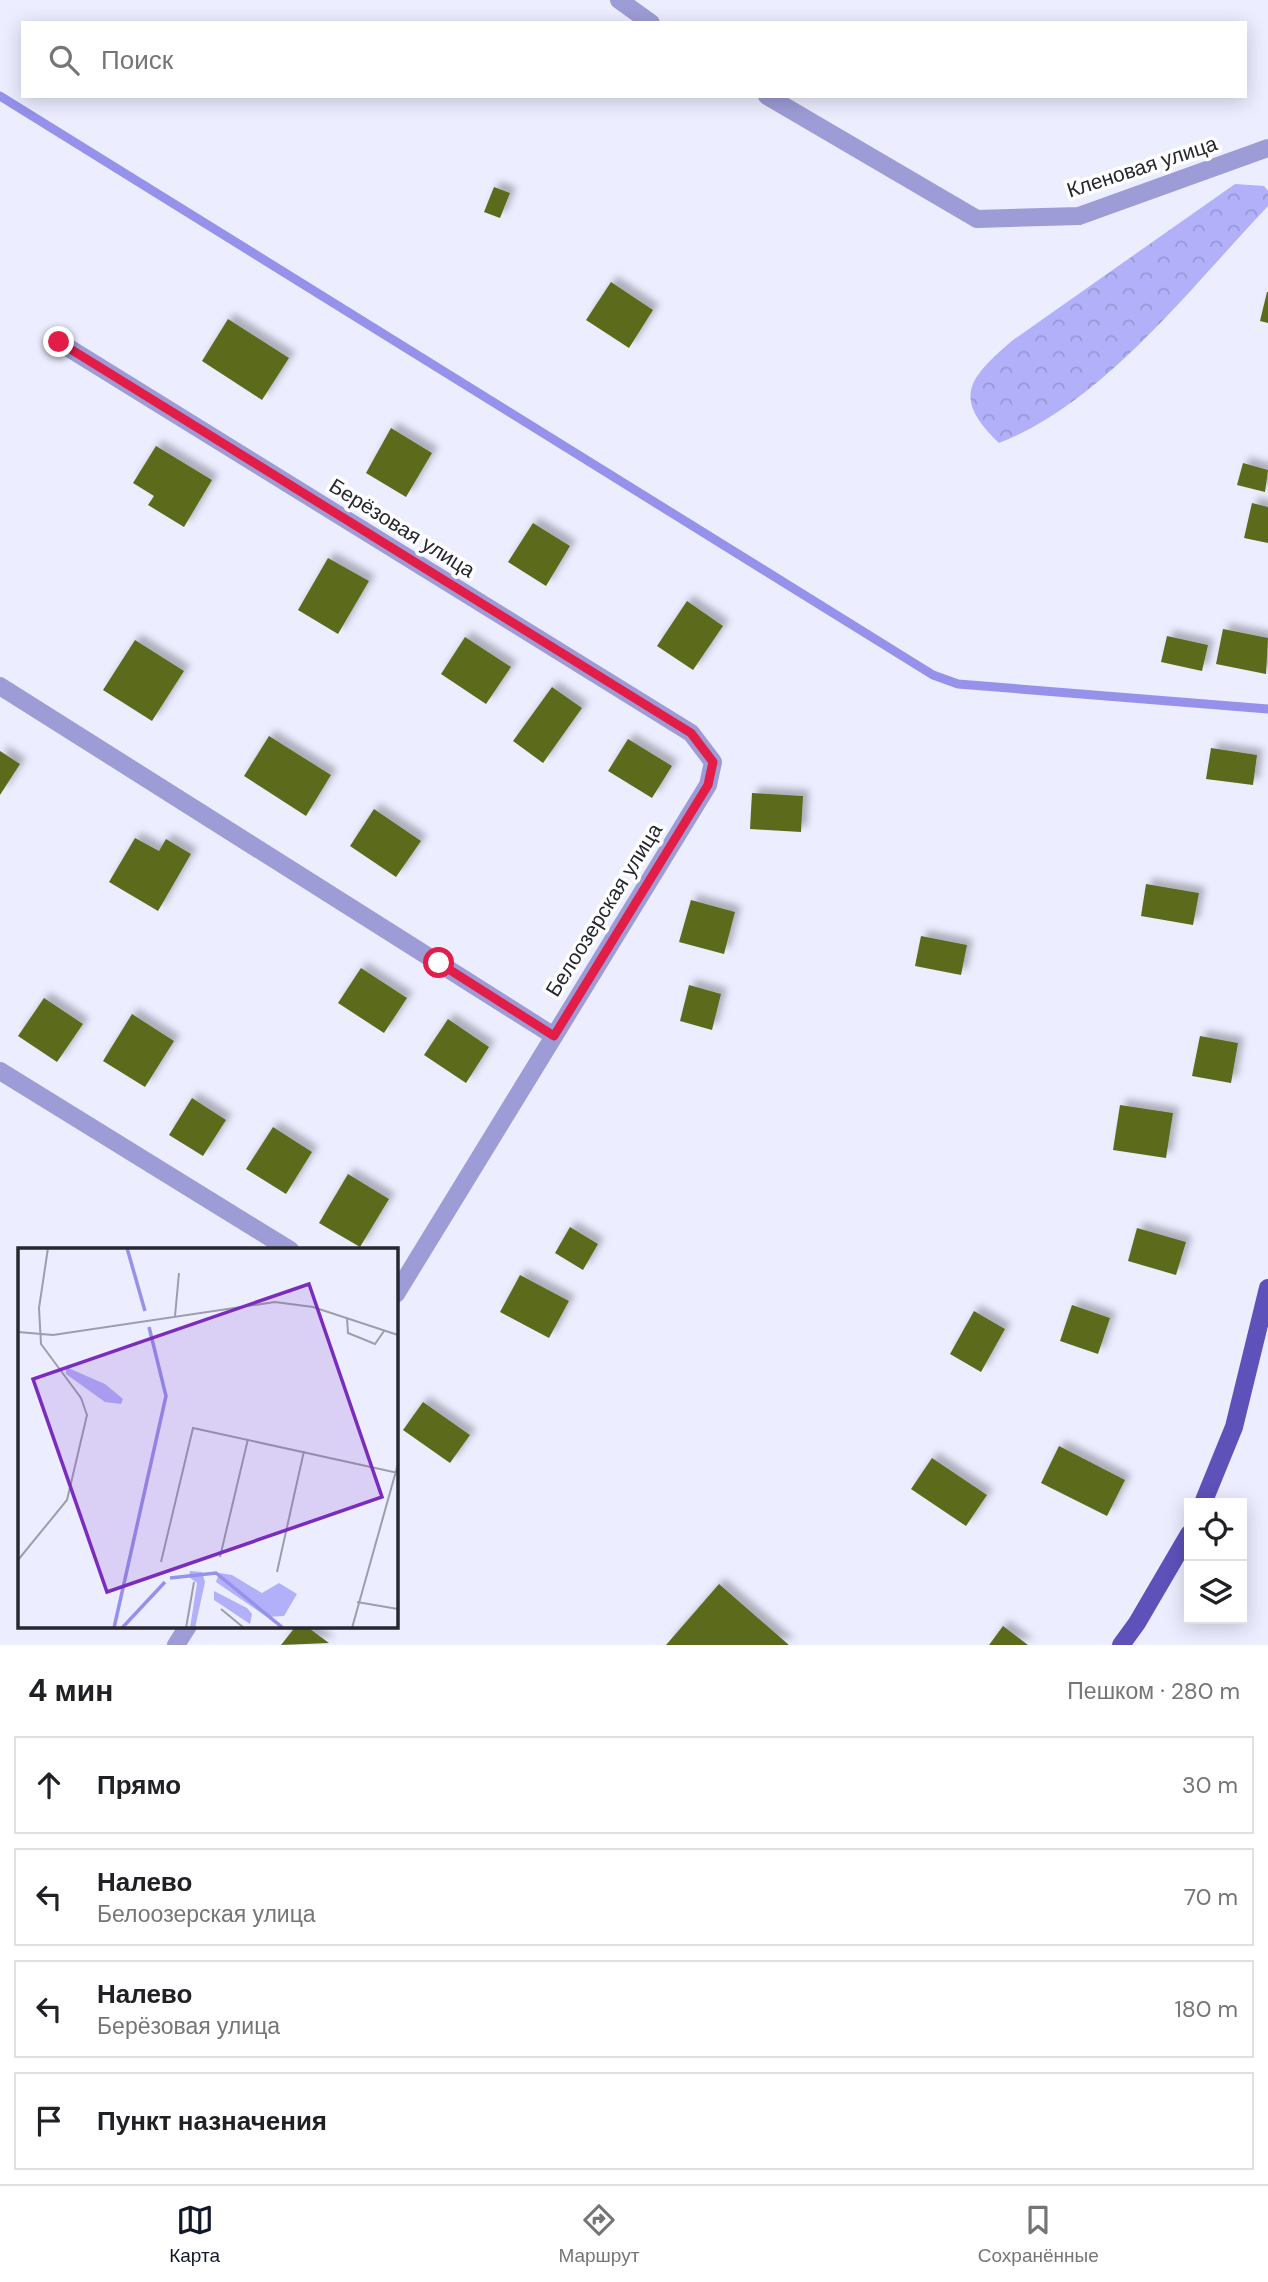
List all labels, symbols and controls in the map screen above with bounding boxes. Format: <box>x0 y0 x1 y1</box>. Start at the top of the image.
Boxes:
search box <box>21 21 1247 98</box>
icon: search <box>45 41 83 79</box>
text: Поиск <box>101 43 173 77</box>
street label: Кленовая улица <box>1063 129 1221 205</box>
route end <box>43 326 74 357</box>
street label: Берёзовая улица <box>324 472 481 584</box>
street label: Белоозерская улица <box>539 818 669 1002</box>
route start <box>423 947 454 978</box>
inset map <box>18 1248 397 1628</box>
map controls <box>1184 1498 1247 1624</box>
button: locate <box>1184 1498 1247 1561</box>
button: layers <box>1184 1561 1247 1624</box>
text: 4 мин <box>28 1671 113 1710</box>
text: Пешком · 280 m <box>1067 1676 1240 1706</box>
icon: ahead <box>30 1766 68 1804</box>
text: Прямо <box>97 1768 181 1802</box>
text: 30 m <box>1182 1770 1238 1800</box>
text: Налево <box>97 1865 192 1899</box>
icon: left <box>30 1878 68 1916</box>
text: 70 m <box>1184 1882 1238 1912</box>
text: Белоозерская улица <box>97 1899 316 1929</box>
text: Налево <box>97 1977 192 2011</box>
icon: left <box>30 1990 68 2028</box>
text: 180 m <box>1174 1994 1238 2024</box>
text: Берёзовая улица <box>97 2011 280 2041</box>
icon: arrive <box>30 2102 68 2140</box>
text: Пункт назначения <box>97 2104 327 2138</box>
tab: Карта <box>169 2201 220 2268</box>
tab: Маршрут <box>558 2201 639 2268</box>
tab: Сохранённые <box>978 2201 1099 2268</box>

